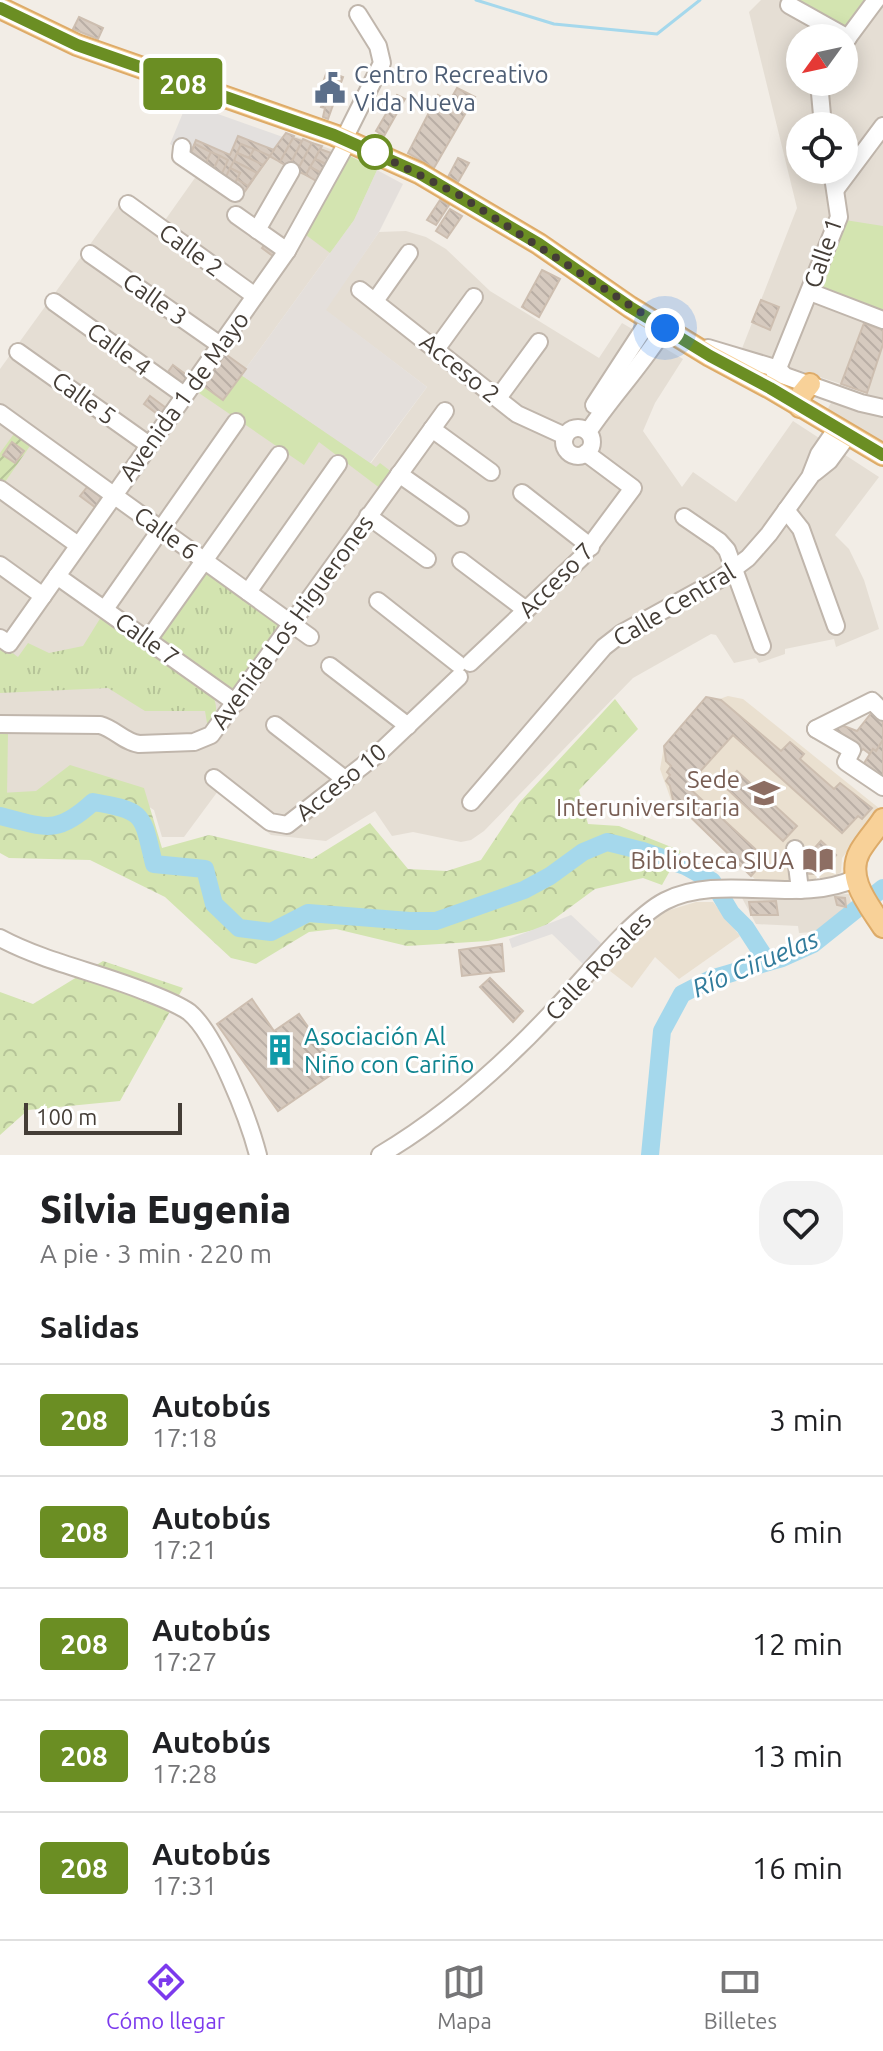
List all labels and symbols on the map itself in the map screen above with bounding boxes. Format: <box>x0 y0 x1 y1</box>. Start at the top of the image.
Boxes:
north arrow <box>786 24 858 96</box>
line badge: 208 <box>137 58 229 110</box>
place label: Centro Recreativo Vida Nueva <box>354 61 549 116</box>
public building icon: Centro Recreativo Vida Nueva <box>313 71 347 105</box>
unlabelled marker <box>358 135 392 169</box>
street label: Calle 1 <box>799 215 847 291</box>
street label: Calle 2 <box>154 218 228 282</box>
street label: Calle 3 <box>118 267 192 331</box>
street label: Avenida 1 de Mayo <box>114 306 254 486</box>
your location <box>645 308 685 348</box>
street label: Calle 4 <box>82 317 156 381</box>
street label: Acceso 2 <box>415 328 505 408</box>
street label: Calle 5 <box>47 366 121 430</box>
street label: Calle 6 <box>129 501 203 565</box>
street label: Avenida Los Higuerones <box>205 510 379 734</box>
street label: Acceso 7 <box>513 537 599 623</box>
street label: Calle Central <box>608 558 740 652</box>
street label: Calle 7 <box>110 607 184 671</box>
street label: Acceso 10 <box>291 738 391 826</box>
place label: Sede Interuniversitaria <box>556 766 740 821</box>
school or university icon: Sede Interuniversitaria <box>747 776 781 810</box>
library icon: Biblioteca SIUA <box>801 843 835 877</box>
place label: Biblioteca SIUA <box>631 847 794 874</box>
street label: Calle Rosales <box>540 906 656 1026</box>
water label: Río Ciruelas <box>688 923 822 1003</box>
place label: Asociación Al Niño con Cariño <box>304 1023 474 1078</box>
building icon: Asociación Al Niño con Cariño <box>263 1033 297 1067</box>
scale bar <box>24 1099 182 1135</box>

